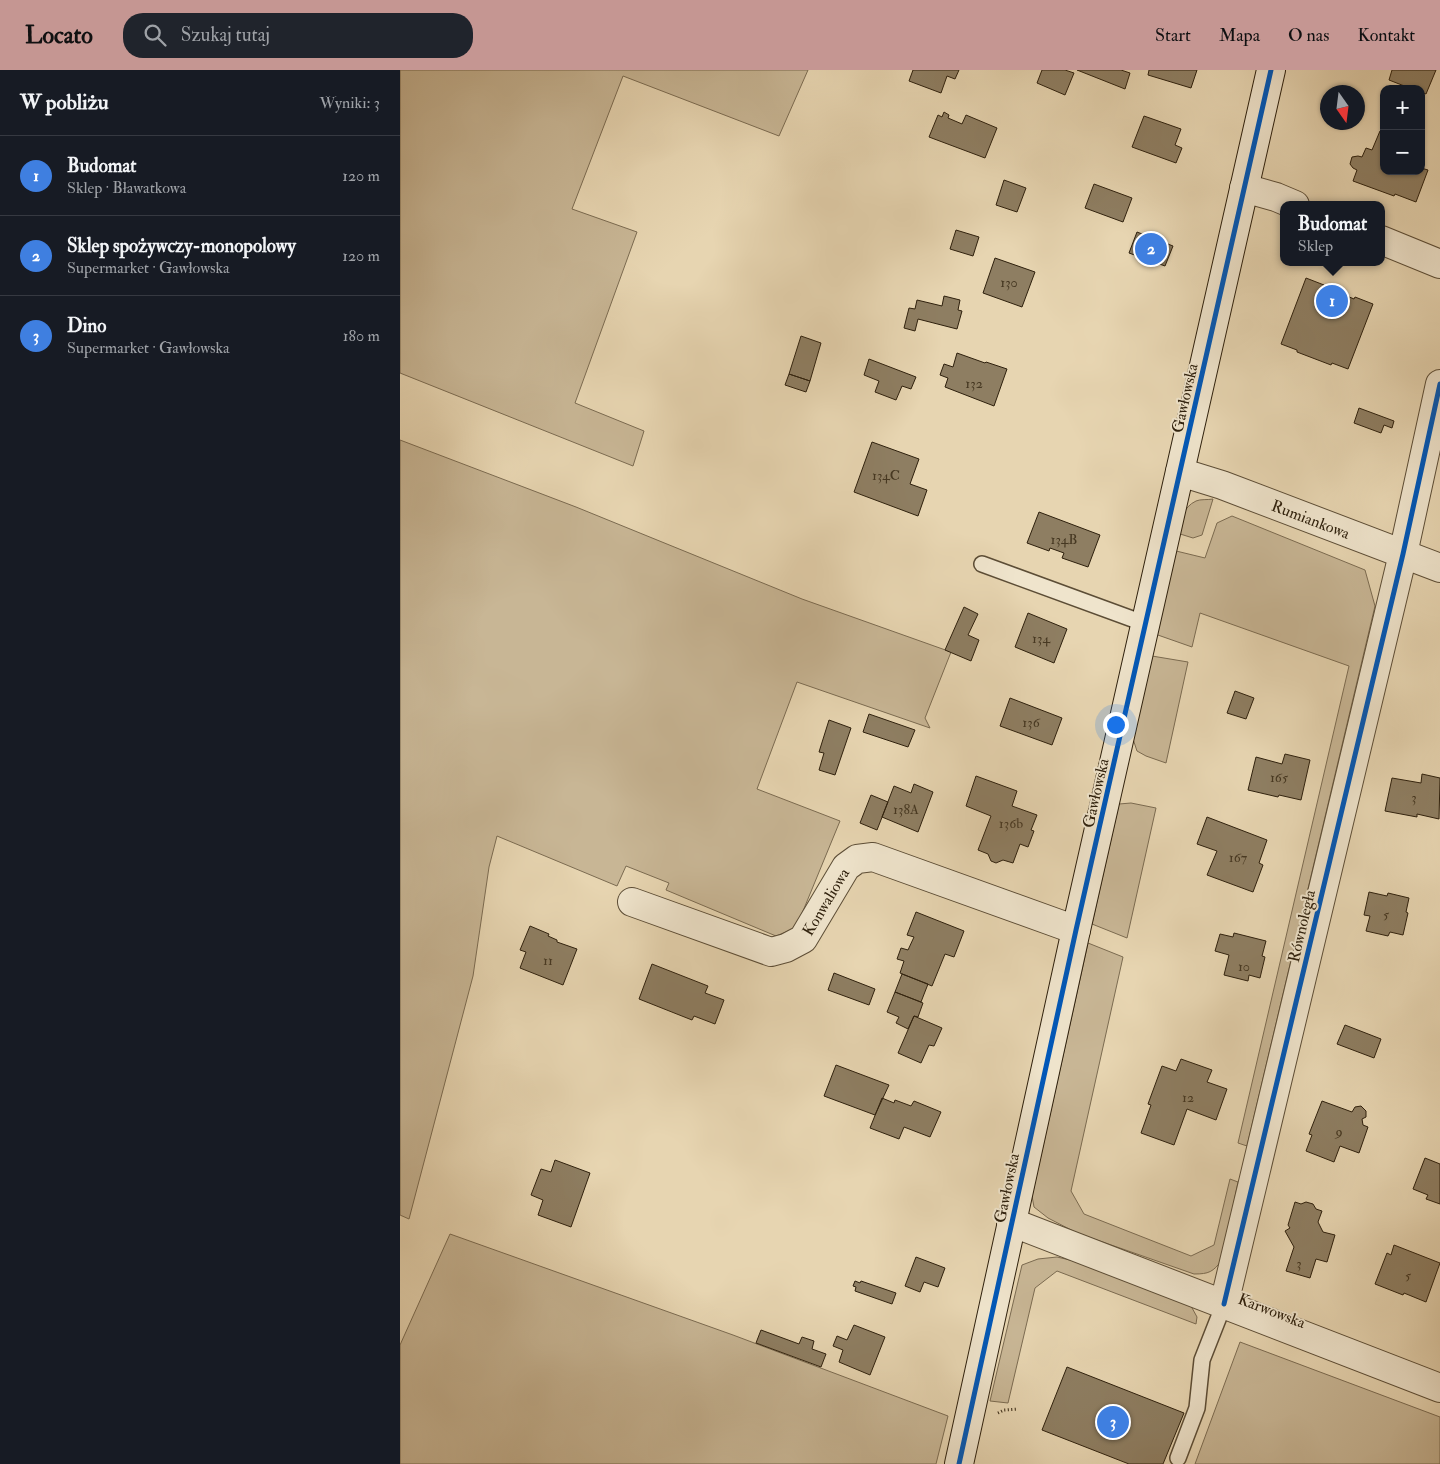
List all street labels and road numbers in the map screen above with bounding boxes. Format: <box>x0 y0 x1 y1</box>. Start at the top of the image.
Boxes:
street label: Gawłowska <box>1167 361 1203 435</box>
street label: Rumiankowa <box>1268 496 1353 544</box>
street label: Gawłowska <box>1078 756 1114 830</box>
street label: Konwaliowa <box>798 864 854 940</box>
street label: Równoległa <box>1284 888 1320 964</box>
street label: Gawłowska <box>990 1151 1024 1225</box>
street label: Karwowska <box>1235 1289 1309 1333</box>

